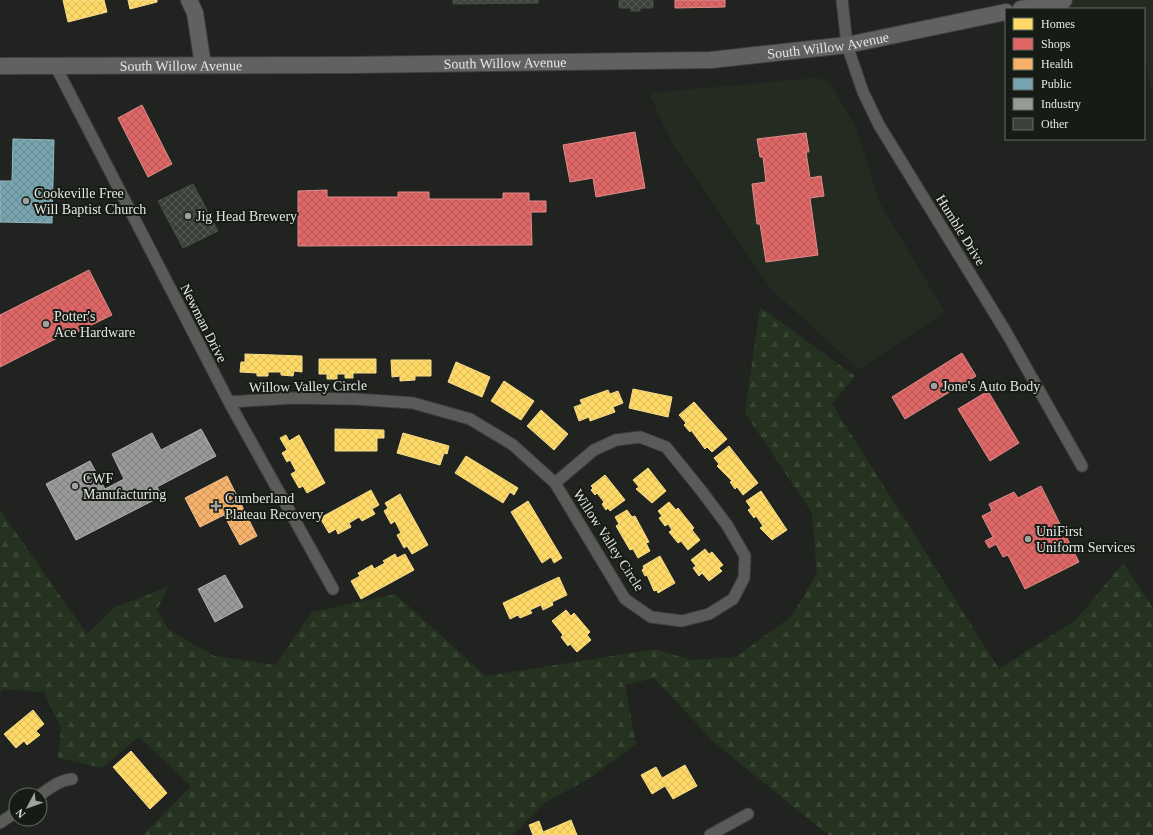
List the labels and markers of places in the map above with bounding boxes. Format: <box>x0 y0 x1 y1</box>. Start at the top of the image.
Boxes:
place label: Cookeville Free Will Baptist Church <box>34 186 146 217</box>
marker: Cookeville Free Will Baptist Church <box>21 196 31 206</box>
place label: Jig Head Brewery <box>196 209 297 224</box>
marker: Jig Head Brewery <box>183 211 193 221</box>
place label: Potter's Ace Hardware <box>54 309 135 340</box>
marker: Potter's Ace Hardware <box>41 319 51 329</box>
place label: Jone's Auto Body <box>942 379 1040 394</box>
marker: Jone's Auto Body <box>929 381 939 391</box>
place label: CWF Manufacturing <box>83 471 166 502</box>
marker: CWF Manufacturing <box>70 481 80 491</box>
place label: Cumberland Plateau Recovery <box>225 491 323 522</box>
marker: Cumberland Plateau Recovery <box>210 500 222 512</box>
place label: UniFirst Uniform Services <box>1036 524 1135 555</box>
marker: UniFirst Uniform Services <box>1023 534 1033 544</box>

